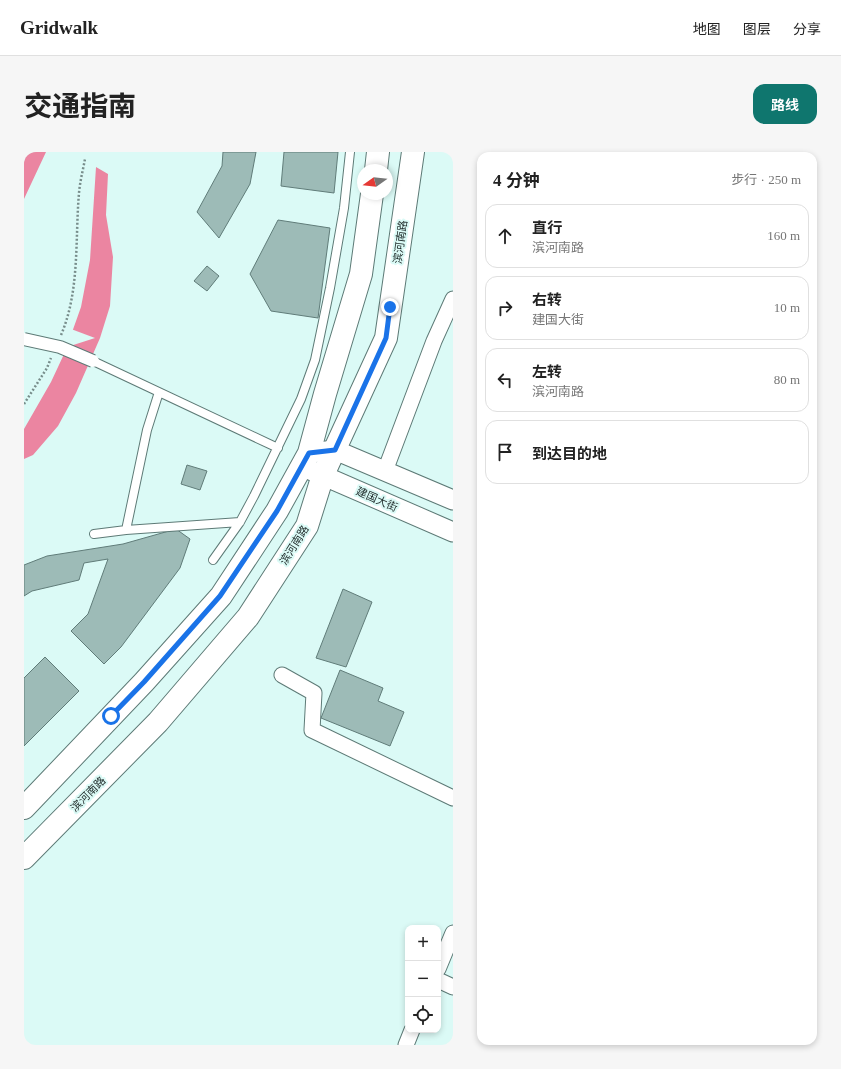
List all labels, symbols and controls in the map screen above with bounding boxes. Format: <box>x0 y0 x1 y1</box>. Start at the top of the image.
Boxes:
text: Gridwalk <box>20 17 98 38</box>
text: 地图 <box>693 22 721 37</box>
text: 图层 <box>743 22 771 37</box>
text: 分享 <box>793 22 821 37</box>
button: 路线 <box>753 84 817 124</box>
text: 交通指南 <box>24 91 136 122</box>
north arrow <box>357 164 393 200</box>
text: 4 分钟 <box>493 171 540 190</box>
text: 步行 · 250 m <box>731 172 801 187</box>
street label: 滨河南路 <box>391 219 409 265</box>
text: 直行 <box>532 220 562 236</box>
icon: ahead <box>494 225 516 247</box>
text: 160 m <box>767 228 800 243</box>
text: 滨河南路 <box>532 240 584 255</box>
text: 右转 <box>532 292 562 308</box>
icon: right <box>494 297 516 319</box>
route end <box>381 298 399 316</box>
text: 10 m <box>774 300 800 315</box>
text: 建国大街 <box>532 312 584 327</box>
text: 左转 <box>532 364 562 380</box>
icon: left <box>494 369 516 391</box>
text: 80 m <box>774 372 800 387</box>
text: 滨河南路 <box>532 384 584 399</box>
icon: arrive <box>494 441 516 463</box>
text: 到达目的地 <box>532 446 607 462</box>
street label: 建国大街 <box>354 485 400 513</box>
street label: 滨河南路 <box>277 523 311 567</box>
route start <box>102 707 120 725</box>
street label: 滨河南路 <box>68 774 108 814</box>
map controls <box>405 925 441 1033</box>
button: + <box>405 925 441 961</box>
button: − <box>405 961 441 997</box>
button: locate <box>405 997 441 1033</box>

